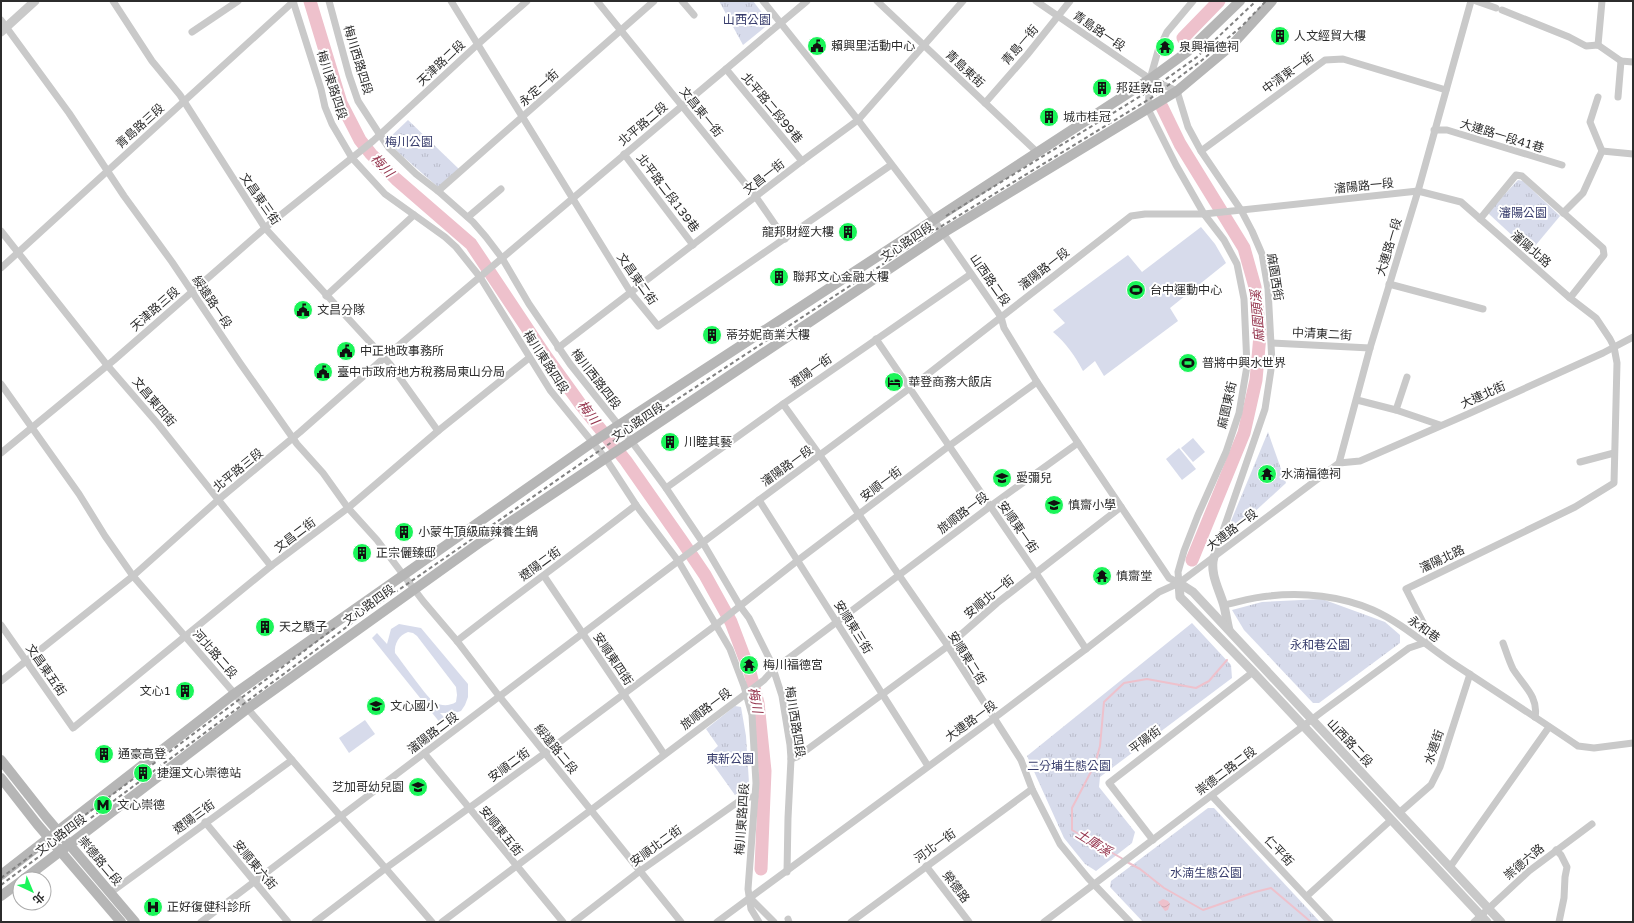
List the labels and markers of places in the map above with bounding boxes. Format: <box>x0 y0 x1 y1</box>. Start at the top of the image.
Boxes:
building icon: 人文經貿大樓 <box>1269 25 1291 47</box>
place label: 人文經貿大樓 <box>1294 29 1366 43</box>
public building icon: 賴興里活動中心 <box>806 35 828 57</box>
temple icon: 泉興福德祠 <box>1154 36 1176 58</box>
place label: 賴興里活動中心 <box>831 39 915 53</box>
place label: 泉興福德祠 <box>1179 40 1239 54</box>
building icon: 邦廷敦品 <box>1091 77 1113 99</box>
place label: 邦廷敦品 <box>1116 81 1164 95</box>
building icon: 城市桂冠 <box>1038 106 1060 128</box>
place label: 城市桂冠 <box>1063 110 1111 124</box>
building icon: 龍邦財經大樓 <box>837 221 859 243</box>
place label: 龍邦財經大樓 <box>762 225 834 239</box>
building icon: 聯邦文心金融大樓 <box>768 266 790 288</box>
place label: 聯邦文心金融大樓 <box>793 270 889 284</box>
sports icon: 台中運動中心 <box>1125 279 1147 301</box>
place label: 台中運動中心 <box>1150 283 1222 297</box>
public building icon: 文昌分隊 <box>292 299 314 321</box>
place label: 文昌分隊 <box>317 303 365 317</box>
building icon: 蒂芬妮商業大樓 <box>701 324 723 346</box>
place label: 蒂芬妮商業大樓 <box>726 328 810 342</box>
public building icon: 中正地政事務所 <box>335 340 357 362</box>
place label: 中正地政事務所 <box>360 344 444 358</box>
sports icon: 普將中興水世界 <box>1177 352 1199 374</box>
place label: 普將中興水世界 <box>1202 356 1286 370</box>
public building icon: 臺中市政府地方稅務局東山分局 <box>312 361 334 383</box>
place label: 臺中市政府地方稅務局東山分局 <box>337 365 505 379</box>
hotel icon: 華登商務大飯店 <box>883 371 905 393</box>
place label: 華登商務大飯店 <box>908 375 992 389</box>
building icon: 川睦其藝 <box>659 431 681 453</box>
place label: 川睦其藝 <box>684 435 732 449</box>
temple icon: 水湳福德祠 <box>1256 463 1278 485</box>
school or university icon: 愛彌兒 <box>991 467 1013 489</box>
place label: 水湳福德祠 <box>1281 467 1341 481</box>
place label: 愛彌兒 <box>1016 471 1052 485</box>
school or university icon: 慎齋小學 <box>1043 494 1065 516</box>
place label: 慎齋小學 <box>1068 498 1116 512</box>
building icon: 小蒙牛頂級麻辣養生鍋 <box>393 521 415 543</box>
place label: 小蒙牛頂級麻辣養生鍋 <box>418 525 538 539</box>
building icon: 正宗儷臻邸 <box>351 542 373 564</box>
place label: 正宗儷臻邸 <box>376 546 436 560</box>
temple icon: 慎齋堂 <box>1091 565 1113 587</box>
place label: 慎齋堂 <box>1116 569 1152 583</box>
building icon: 天之驕子 <box>254 616 276 638</box>
place label: 天之驕子 <box>279 620 327 634</box>
temple icon: 梅川福德宮 <box>738 654 760 676</box>
place label: 梅川福德宮 <box>763 658 823 672</box>
building icon: 文心1 <box>174 680 196 702</box>
place label: 文心1 <box>139 684 171 698</box>
school or university icon: 文心國小 <box>365 695 387 717</box>
place label: 文心國小 <box>390 699 438 713</box>
building icon: 通豪高登 <box>93 743 115 765</box>
place label: 通豪高登 <box>118 747 166 761</box>
building icon: 捷運文心崇德站 <box>132 762 154 784</box>
place label: 捷運文心崇德站 <box>157 766 241 780</box>
school or university icon: 芝加哥幼兒園 <box>407 776 429 798</box>
place label: 芝加哥幼兒園 <box>332 780 404 794</box>
metro station icon: 文心崇德 <box>92 794 114 816</box>
place label: 文心崇德 <box>117 798 165 812</box>
hospital icon: 正好復健科診所 <box>142 896 164 918</box>
place label: 正好復健科診所 <box>167 900 251 914</box>

